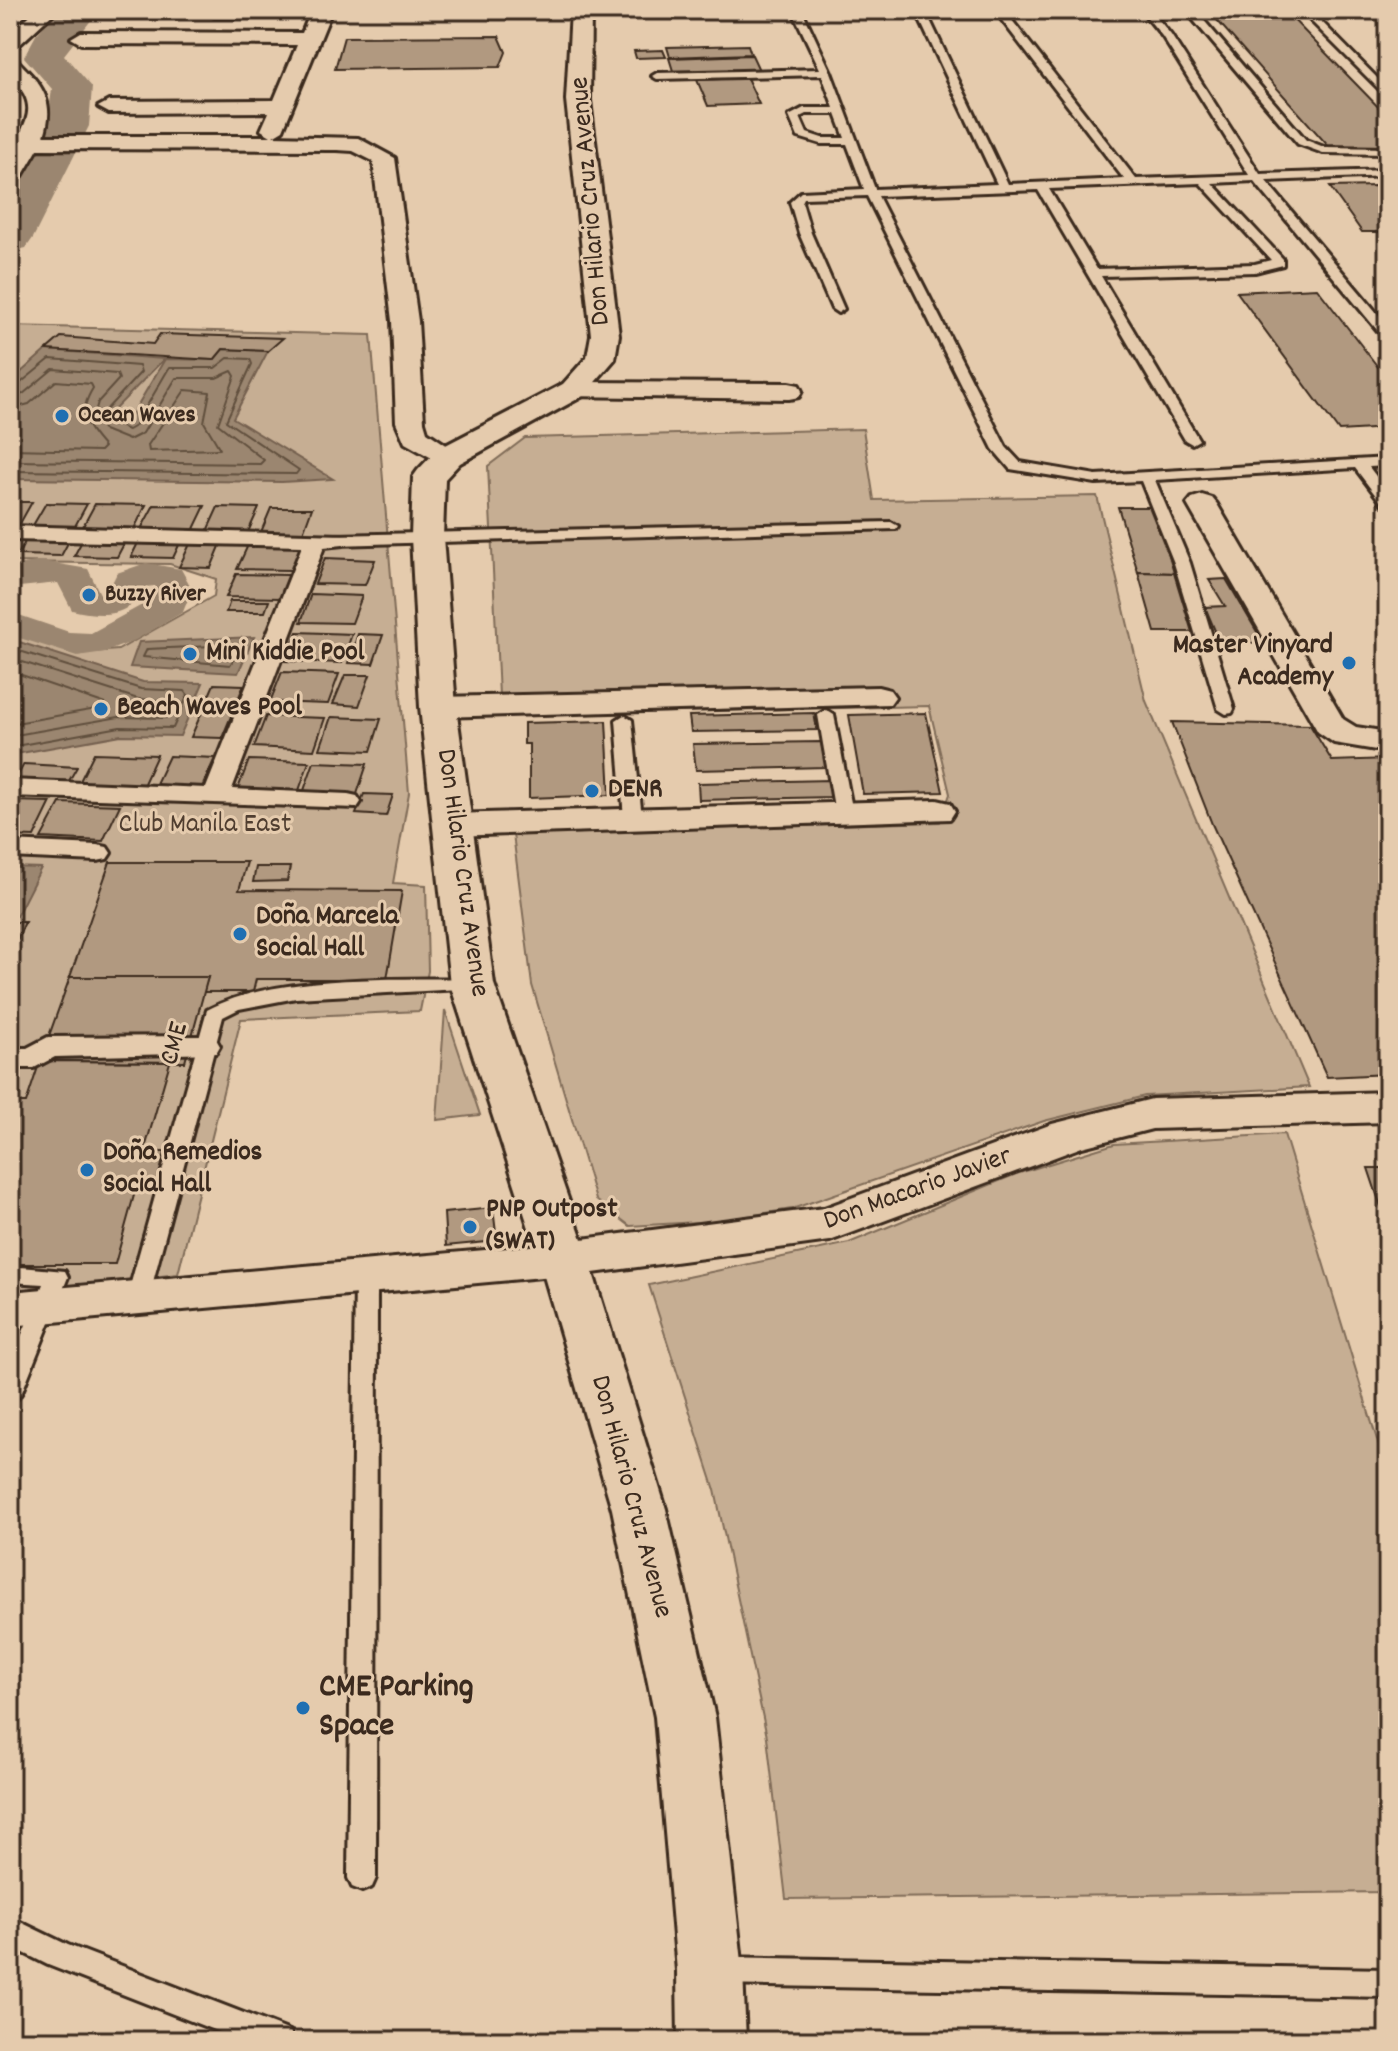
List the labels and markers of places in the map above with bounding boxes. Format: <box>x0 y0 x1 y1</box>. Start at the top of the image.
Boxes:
place label: Ocean Waves <box>78 399 196 433</box>
marker: Ocean Waves <box>53 407 71 425</box>
place label: Buzzy River <box>105 578 207 612</box>
marker: Buzzy River <box>80 586 98 604</box>
place label: Master Vinyard Academy <box>1173 627 1335 699</box>
place label: Mini Kiddie Pool <box>206 634 365 674</box>
marker: Mini Kiddie Pool <box>181 645 199 663</box>
marker: Master Vinyard Academy <box>1340 654 1358 672</box>
place label: Beach Waves Pool <box>117 689 302 729</box>
marker: Beach Waves Pool <box>92 700 110 718</box>
place label: DENR <box>608 771 663 811</box>
marker: DENR <box>583 782 601 800</box>
place label: Doña Marcela Social Hall <box>256 898 400 970</box>
marker: Doña Marcela Social Hall <box>231 925 249 943</box>
place label: Doña Remedios Social Hall <box>103 1134 263 1206</box>
marker: Doña Remedios Social Hall <box>78 1161 96 1179</box>
place label: PNP Outpost (SWAT) <box>486 1191 618 1263</box>
marker: PNP Outpost (SWAT) <box>461 1218 479 1236</box>
place label: CME Parking Space <box>319 1664 474 1752</box>
marker: CME Parking Space <box>294 1699 312 1717</box>

